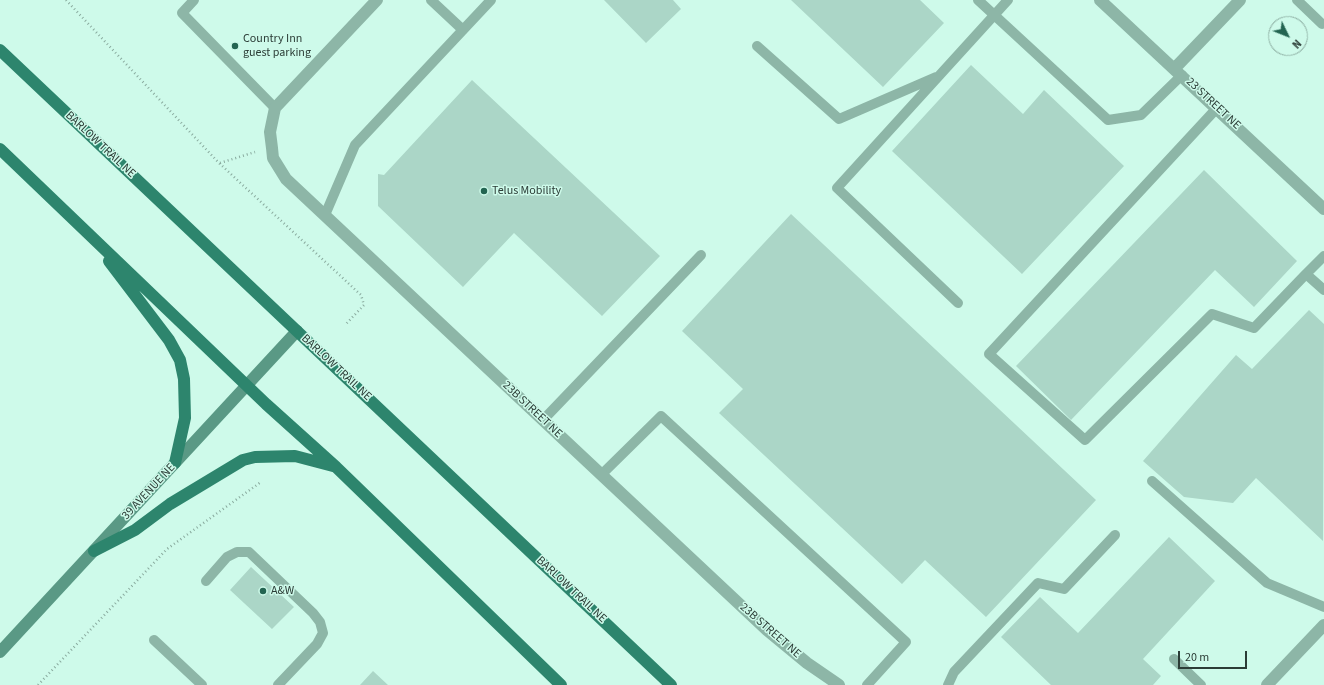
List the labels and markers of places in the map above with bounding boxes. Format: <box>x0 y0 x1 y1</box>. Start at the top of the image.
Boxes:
place label: Country Inn guest parking <box>243 32 311 60</box>
marker: Country Inn guest parking <box>230 41 240 51</box>
place label: Telus Mobility <box>492 184 561 198</box>
marker: Telus Mobility <box>479 186 489 196</box>
place label: A&W <box>271 584 294 598</box>
marker: A&W <box>258 586 268 596</box>

